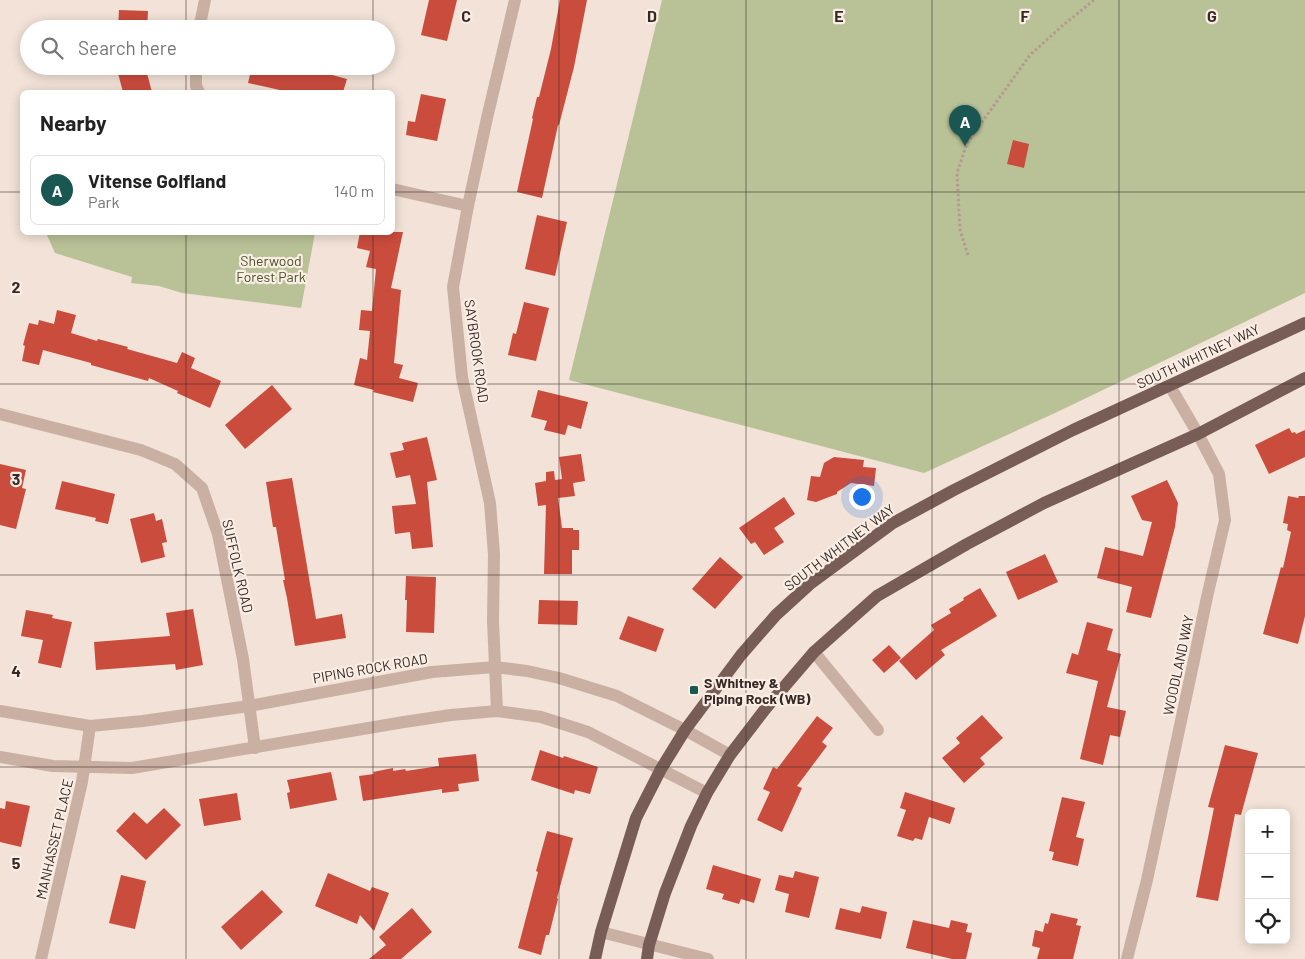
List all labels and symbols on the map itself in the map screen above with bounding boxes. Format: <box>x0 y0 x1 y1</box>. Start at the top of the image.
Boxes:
text: C <box>461 6 471 25</box>
text: D <box>647 6 657 25</box>
text: E <box>834 6 844 25</box>
text: F <box>1021 6 1030 25</box>
text: G <box>1207 6 1217 25</box>
pin: A <box>949 105 981 146</box>
park label: Sherwood Forest Park <box>236 252 306 285</box>
text: 2 <box>12 277 21 296</box>
street label: SAYBROOK ROAD <box>461 298 493 404</box>
street label: SOUTH WHITNEY WAY <box>1134 320 1262 392</box>
text: 3 <box>12 469 20 488</box>
your location <box>849 484 875 510</box>
street label: SOUTH WHITNEY WAY <box>780 500 898 594</box>
street label: SUFFOLK ROAD <box>219 518 257 614</box>
street label: WOODLAND WAY <box>1159 613 1197 717</box>
street label: PIPING ROCK ROAD <box>311 650 429 686</box>
text: 4 <box>11 661 21 680</box>
place label: S Whitney & Piping Rock (WB) <box>704 674 810 707</box>
marker: S Whitney & Piping Rock (WB) <box>688 684 700 696</box>
street label: MANHASSET PLACE <box>32 777 76 901</box>
text: 5 <box>12 853 21 872</box>

